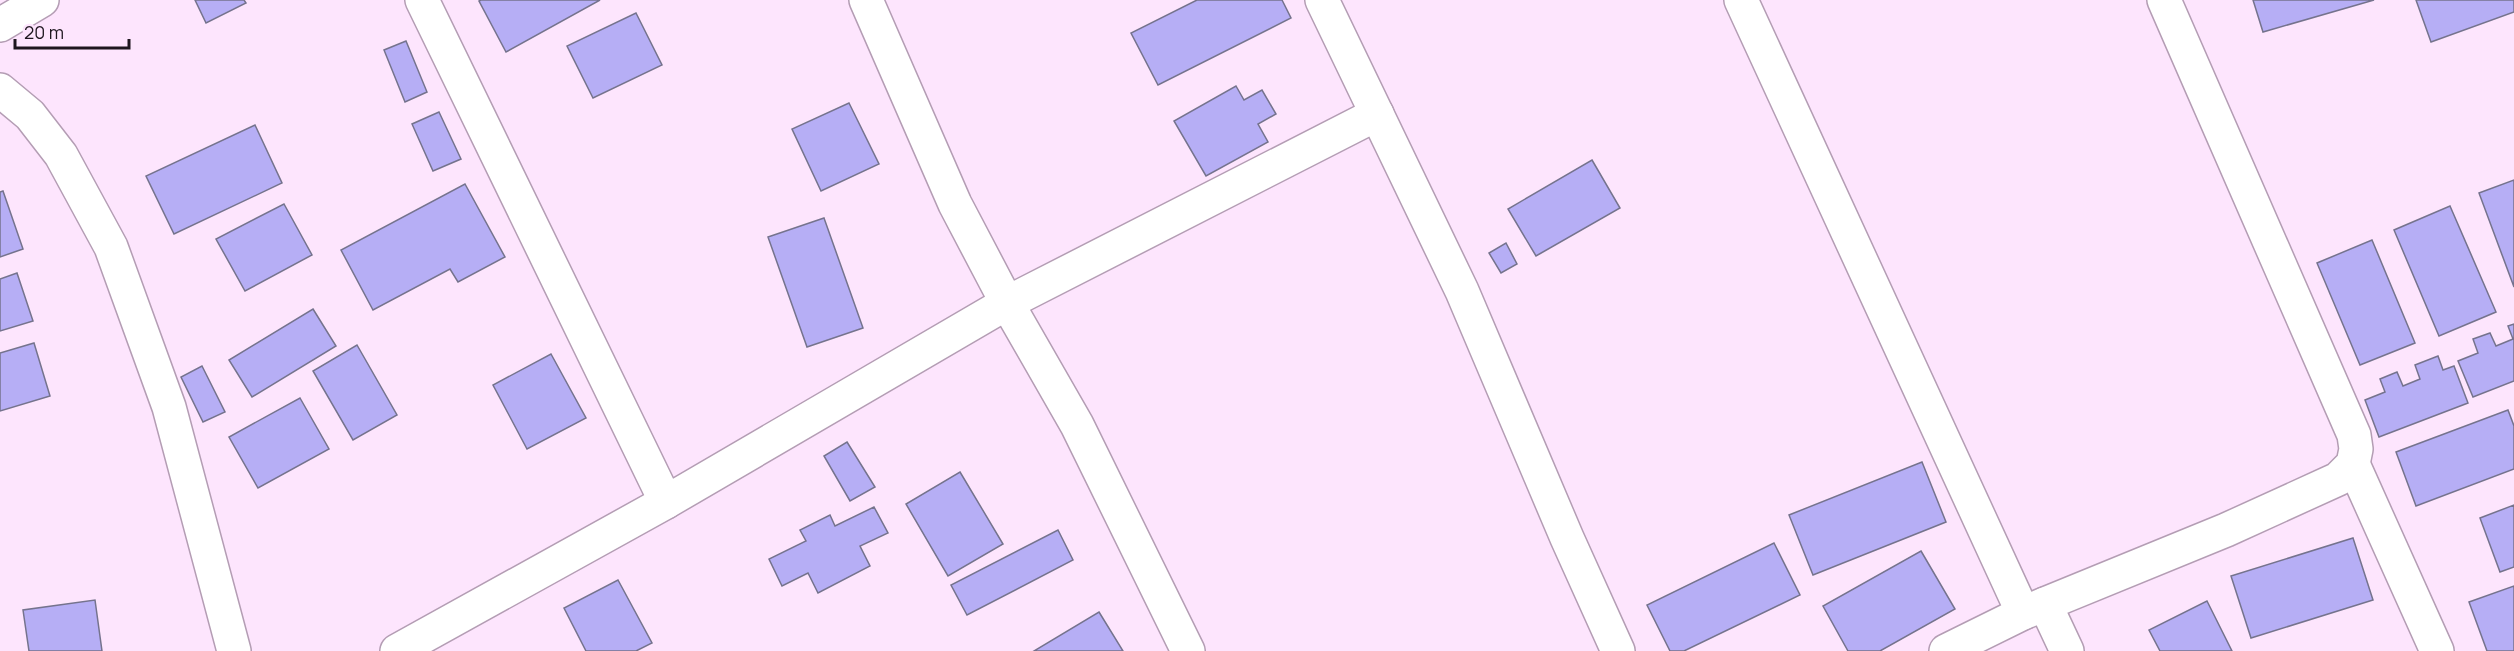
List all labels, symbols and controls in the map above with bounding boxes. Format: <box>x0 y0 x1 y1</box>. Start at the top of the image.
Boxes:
scale bar <box>15 12 129 50</box>
text: 20 m <box>24 20 64 44</box>

